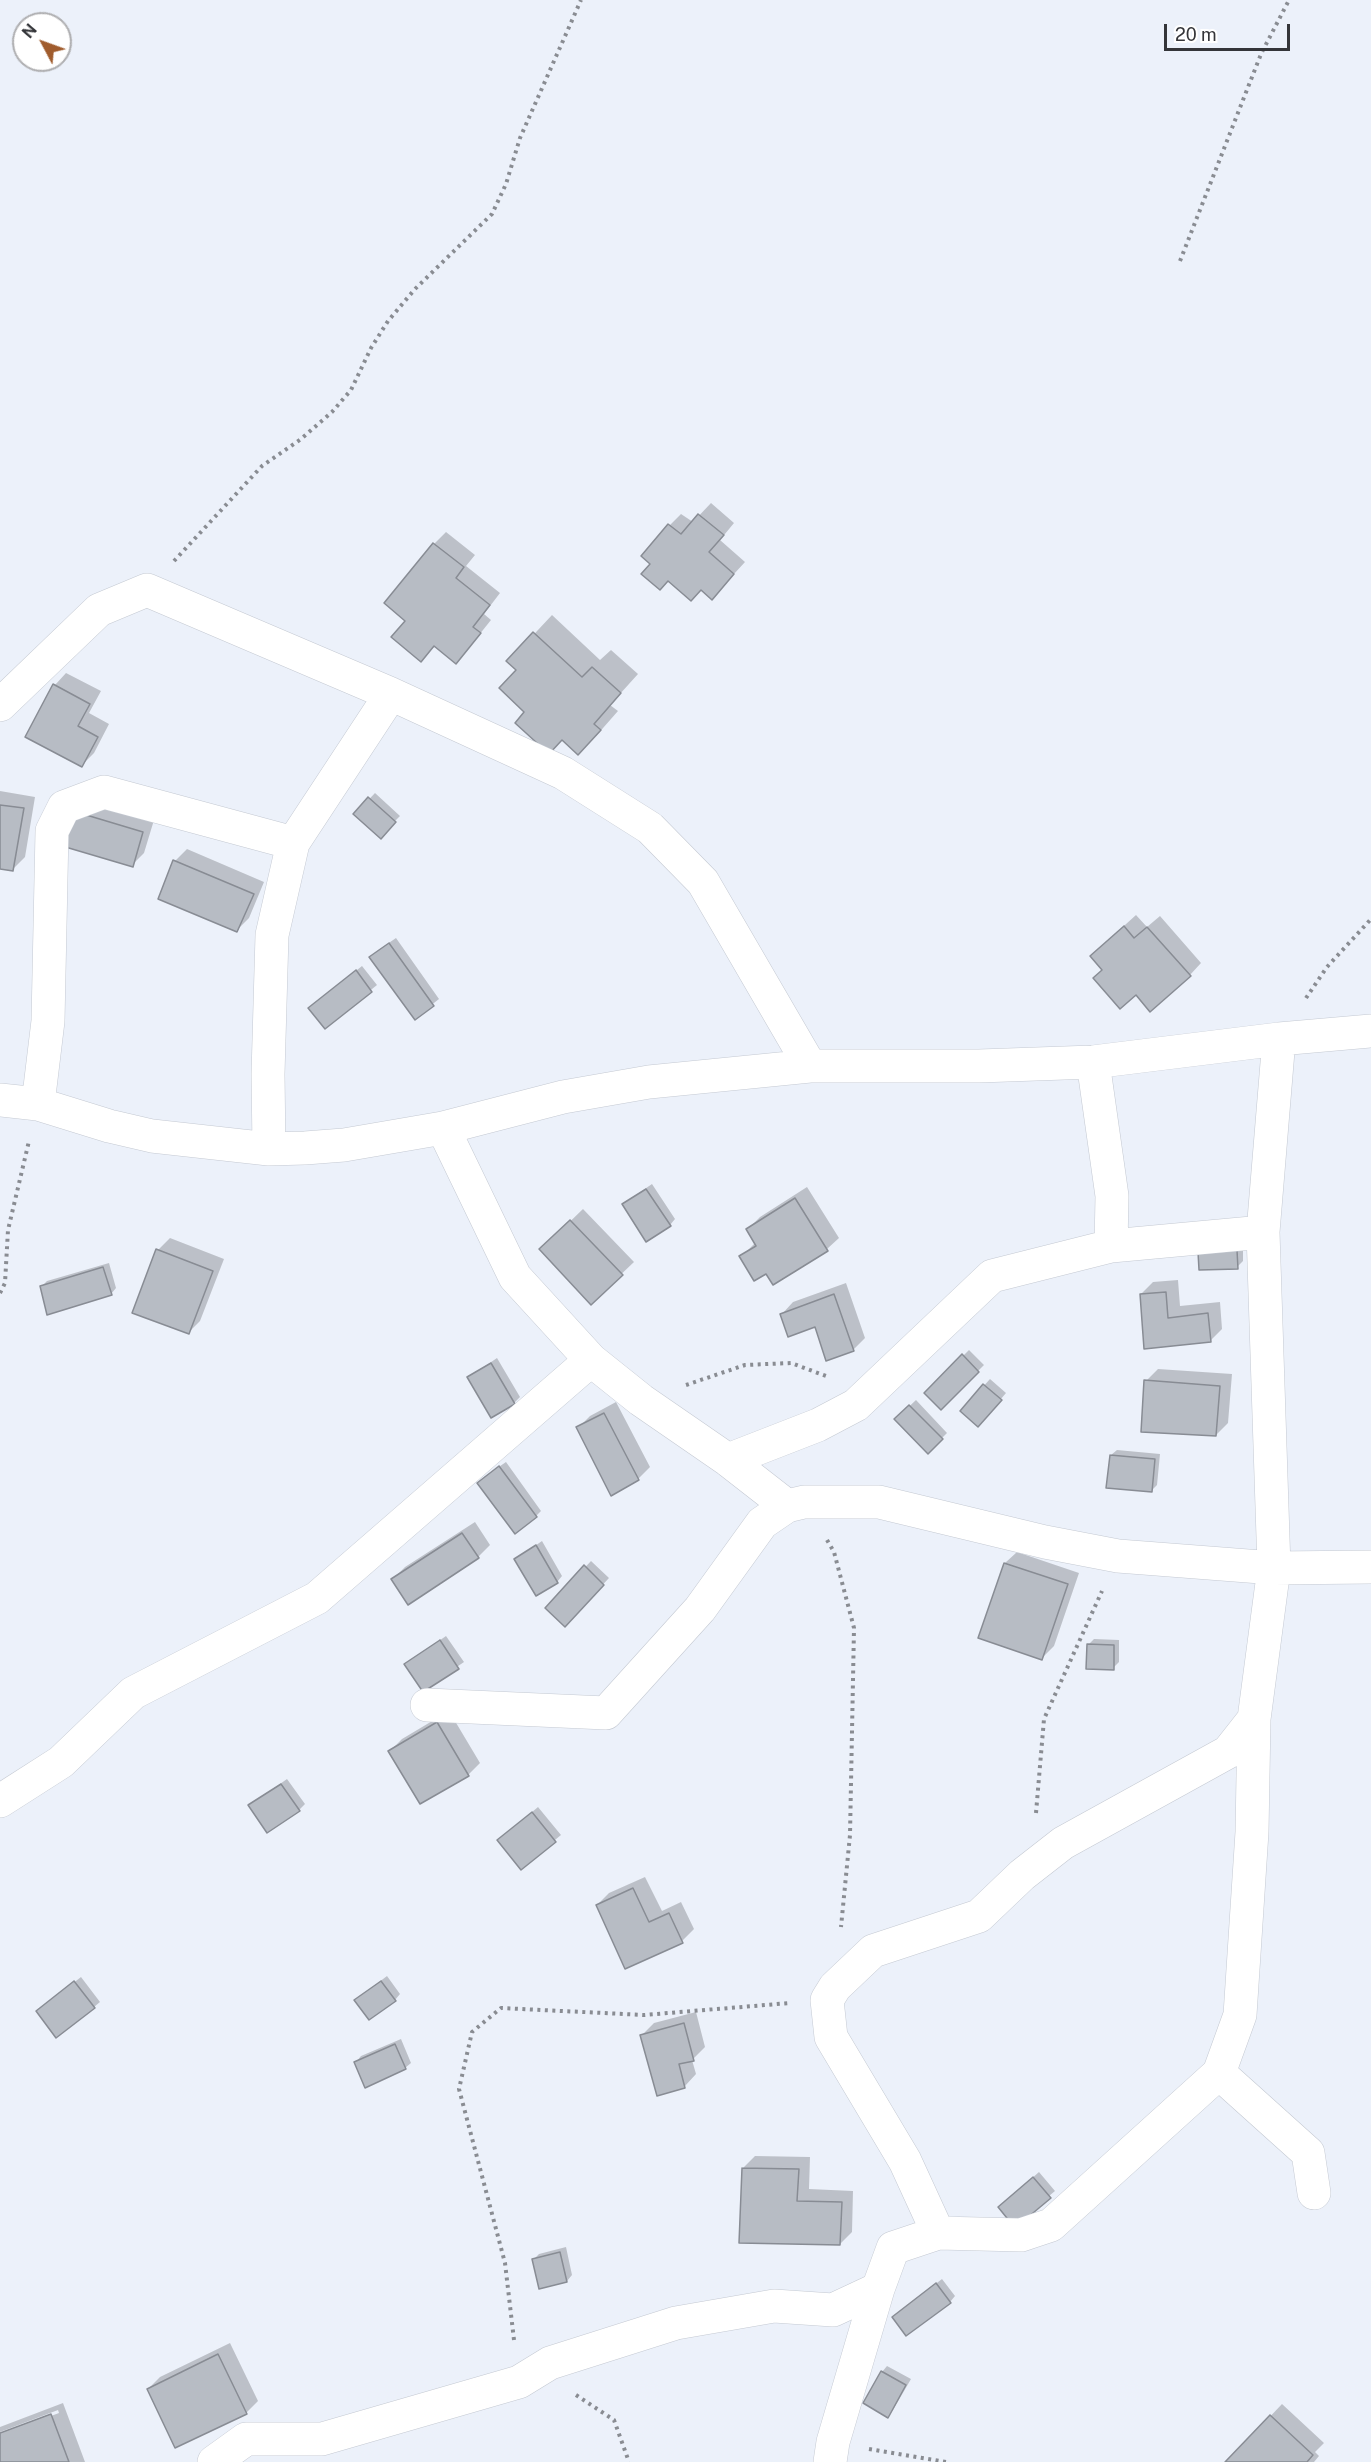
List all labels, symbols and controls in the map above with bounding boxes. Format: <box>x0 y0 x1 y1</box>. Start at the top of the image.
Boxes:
north arrow <box>12 12 72 72</box>
scale bar <box>1167 12 1293 50</box>
text: N <box>18 20 41 42</box>
text: 20 m <box>1175 24 1217 45</box>

